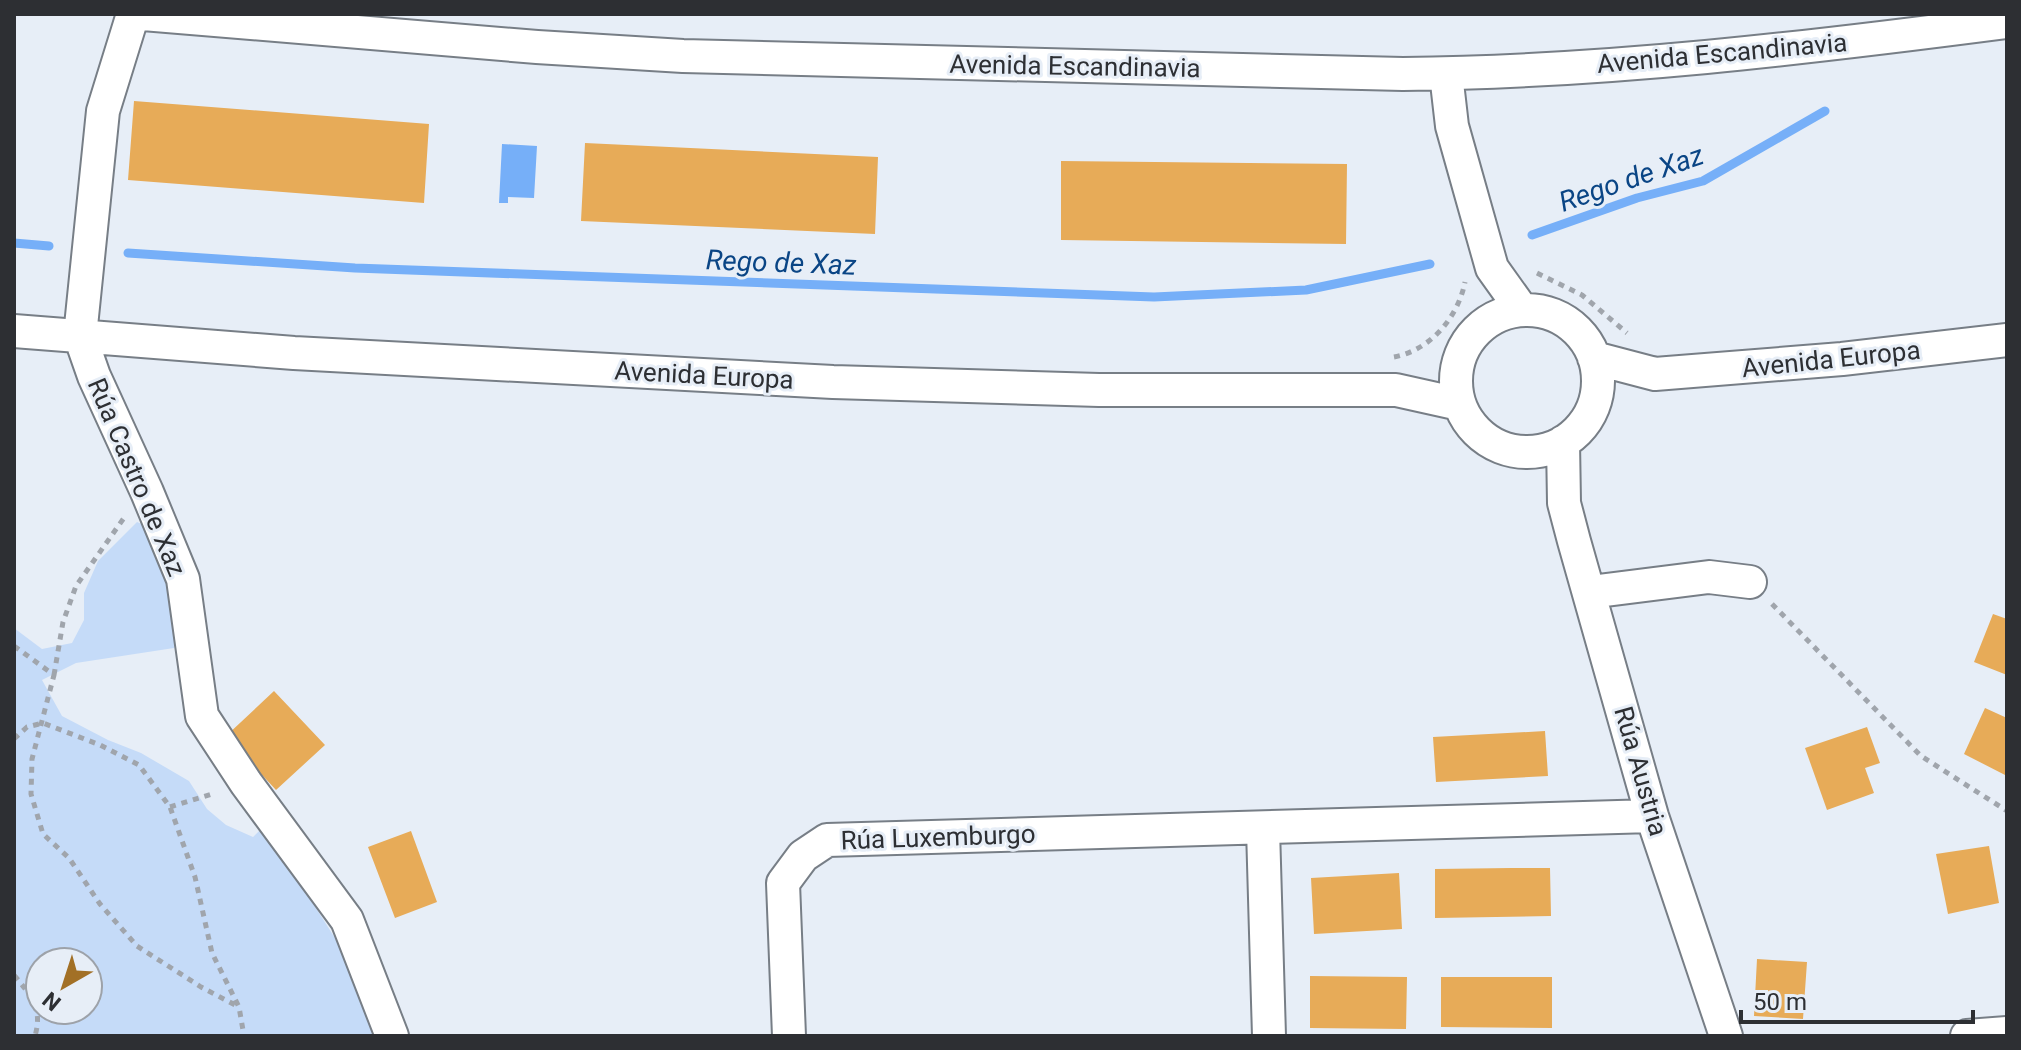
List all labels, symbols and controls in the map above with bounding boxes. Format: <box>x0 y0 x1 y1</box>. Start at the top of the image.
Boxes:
street label: Avenida Escandinavia <box>1596 27 1848 79</box>
street label: Avenida Escandinavia <box>949 49 1201 83</box>
water label: Rego de Xaz <box>1555 138 1708 219</box>
water label: Rego de Xaz <box>705 243 857 282</box>
street label: Avenida Europa <box>1740 335 1922 383</box>
street label: Avenida Europa <box>614 355 794 395</box>
street label: Rúa Castro de Xaz <box>82 374 192 581</box>
street label: Rúa Austria <box>1608 703 1674 839</box>
street label: Rúa Luxemburgo <box>840 819 1036 855</box>
north arrow <box>24 946 104 1026</box>
scale bar <box>1741 974 1973 1024</box>
text: N <box>38 987 66 1016</box>
text: 50 m <box>1753 988 1807 1016</box>

